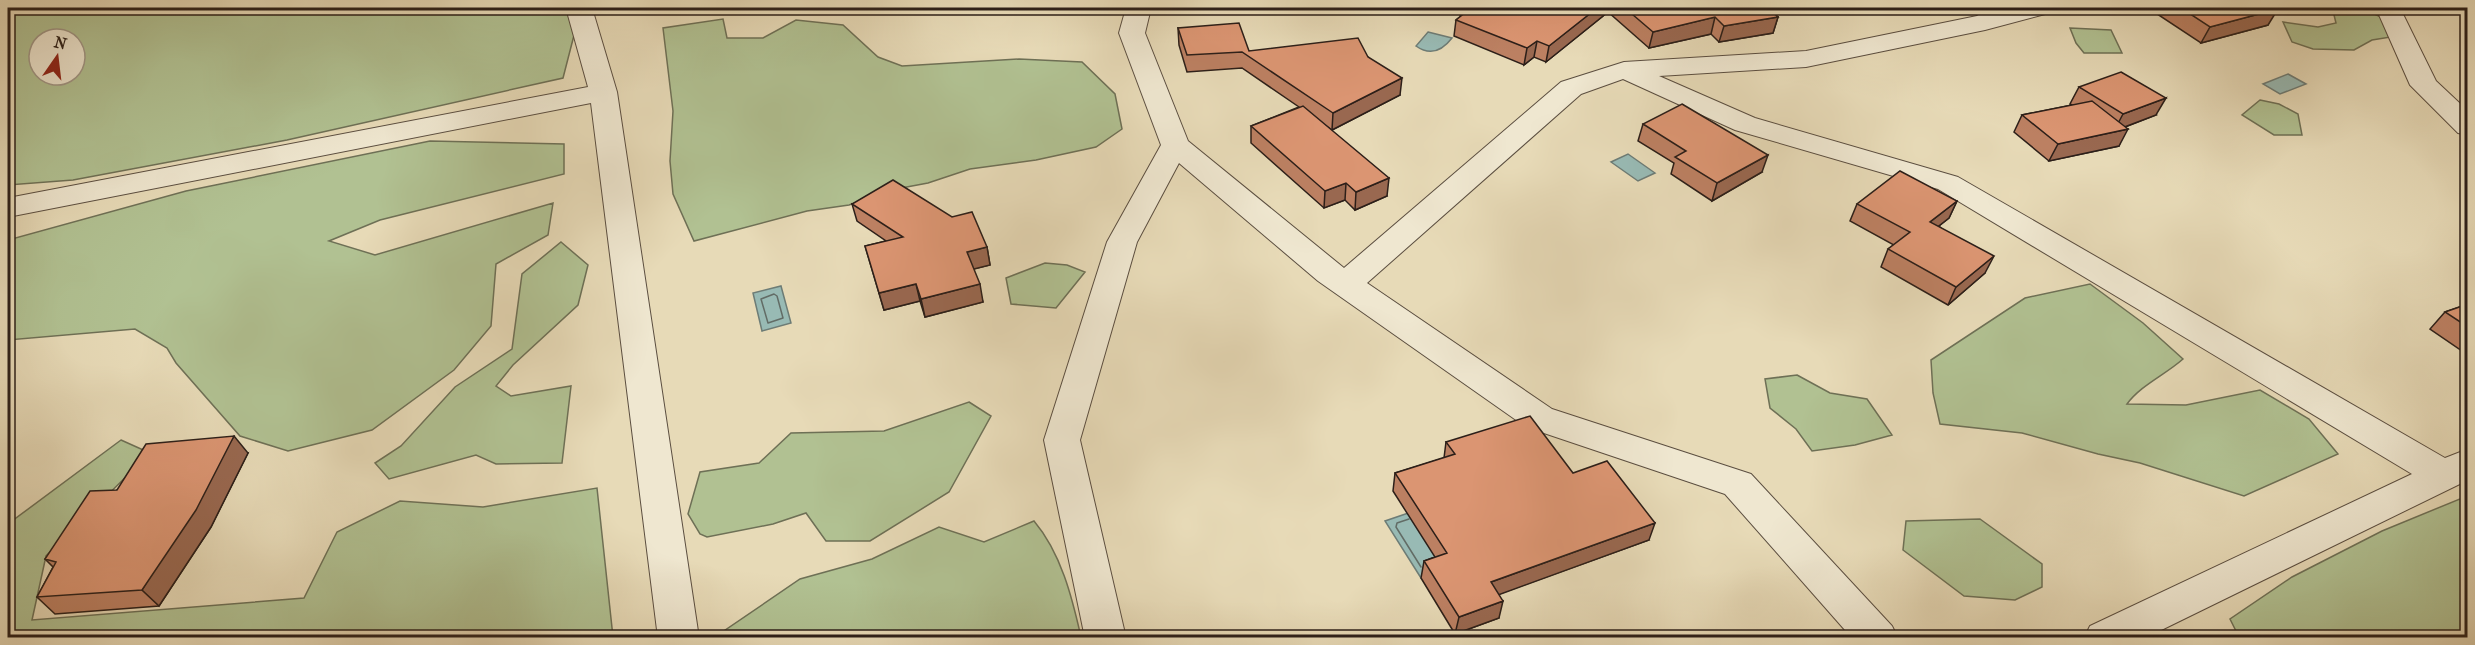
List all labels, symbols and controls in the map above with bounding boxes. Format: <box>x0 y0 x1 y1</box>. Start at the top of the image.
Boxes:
north arrow <box>27 27 87 87</box>
text: N <box>52 32 70 54</box>

